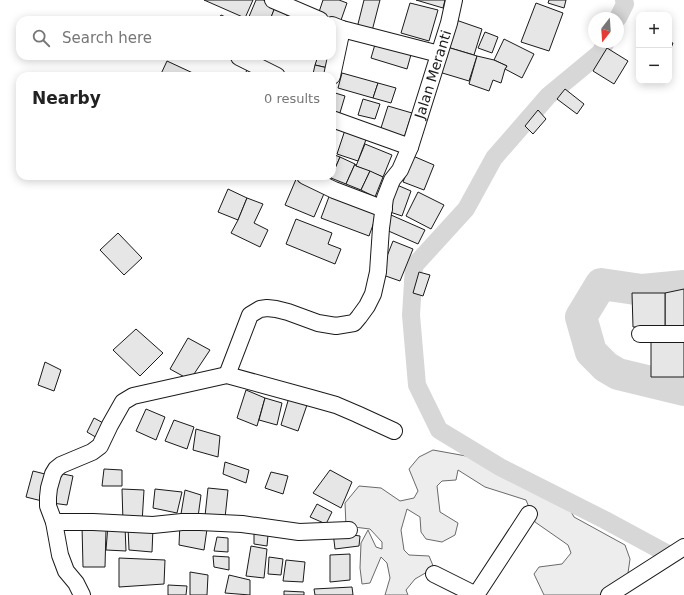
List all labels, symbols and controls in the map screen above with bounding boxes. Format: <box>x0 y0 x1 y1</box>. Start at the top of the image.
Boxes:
north arrow <box>588 12 624 48</box>
map controls <box>636 12 672 84</box>
button: + <box>636 12 672 48</box>
search box <box>16 16 336 60</box>
icon: search <box>30 27 52 49</box>
street label: Jalan Meranti <box>411 28 454 122</box>
text: Search here <box>62 29 152 47</box>
button: − <box>636 48 672 84</box>
text: Nearby <box>32 88 101 108</box>
text: 0 results <box>264 91 320 106</box>

